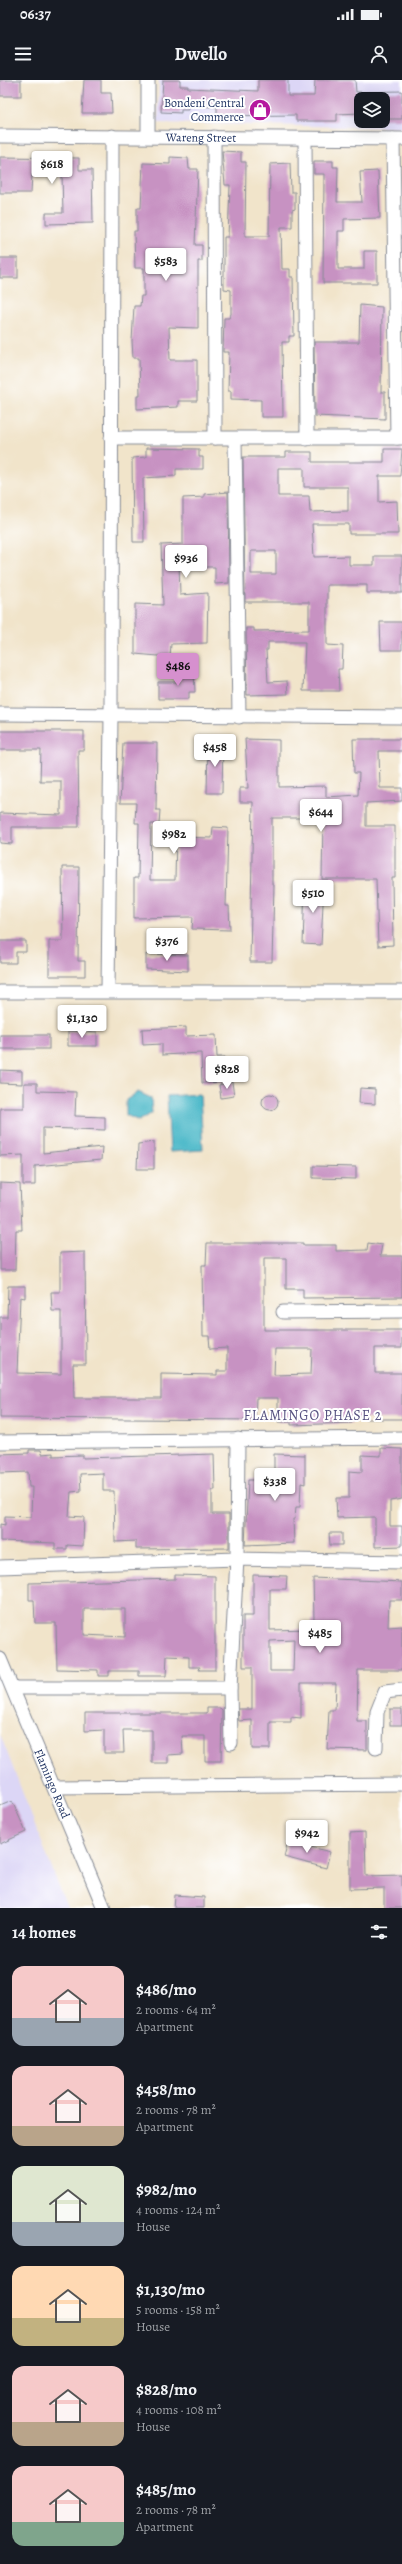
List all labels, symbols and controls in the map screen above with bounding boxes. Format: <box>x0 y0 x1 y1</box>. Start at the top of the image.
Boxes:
text: 06:37 <box>20 4 51 24</box>
text: Dwello <box>175 42 227 66</box>
icon: menu <box>12 43 34 65</box>
icon: person <box>368 43 390 65</box>
map controls <box>354 92 390 128</box>
button: layers <box>354 92 390 128</box>
place label: Bondeni Central Commerce <box>164 95 244 125</box>
shop icon: Bondeni Central Commerce <box>247 97 273 123</box>
street label: Wareng Street <box>165 129 236 146</box>
pin: $618 <box>28 151 76 185</box>
text: $618 <box>40 155 64 172</box>
pin: $583 <box>142 248 190 282</box>
text: $583 <box>154 252 178 269</box>
pin: $936 <box>162 545 210 579</box>
text: $936 <box>174 549 198 566</box>
pin: $486 <box>154 653 202 687</box>
text: $486 <box>166 657 190 674</box>
pin: $458 <box>191 734 239 768</box>
text: $458 <box>203 738 227 755</box>
pin: $644 <box>297 799 345 833</box>
text: $644 <box>309 803 333 820</box>
pin: $982 <box>150 821 198 855</box>
text: $982 <box>162 825 186 842</box>
pin: $510 <box>289 880 337 914</box>
text: $510 <box>302 884 324 901</box>
pin: $376 <box>143 928 191 962</box>
text: $376 <box>155 932 179 949</box>
pin: $1,130 <box>49 1005 115 1039</box>
text: $1,130 <box>67 1009 98 1026</box>
pin: $828 <box>203 1056 251 1090</box>
text: $828 <box>215 1060 239 1077</box>
district label: FLAMINGO PHASE 2 <box>244 1406 383 1425</box>
pin: $338 <box>251 1468 299 1502</box>
text: $338 <box>263 1472 287 1489</box>
pin: $485 <box>296 1620 344 1654</box>
text: $485 <box>308 1624 332 1641</box>
street label: Flamingo Road <box>30 1746 74 1821</box>
pin: $942 <box>283 1820 331 1854</box>
text: $942 <box>295 1824 319 1841</box>
text: 14 homes <box>12 1921 76 1944</box>
icon: filters <box>368 1921 390 1943</box>
text: $486/mo <box>136 1978 197 2001</box>
icon: home <box>44 1982 92 2030</box>
text: 2 rooms · 64 m² <box>136 2001 216 2018</box>
text: Apartment <box>136 2018 194 2035</box>
text: $458/mo <box>136 2078 196 2101</box>
icon: home <box>44 2082 92 2130</box>
text: 2 rooms · 78 m² <box>136 2101 216 2118</box>
text: Apartment <box>136 2118 194 2135</box>
text: $982/mo <box>136 2178 197 2201</box>
icon: home <box>44 2182 92 2230</box>
text: 4 rooms · 124 m² <box>136 2201 220 2218</box>
text: House <box>136 2218 170 2235</box>
text: $1,130/mo <box>136 2278 205 2301</box>
icon: home <box>44 2282 92 2330</box>
text: 5 rooms · 158 m² <box>136 2301 220 2318</box>
text: House <box>136 2318 170 2335</box>
text: $828/mo <box>136 2378 197 2401</box>
icon: home <box>44 2382 92 2430</box>
text: 4 rooms · 108 m² <box>136 2401 221 2418</box>
text: House <box>136 2418 170 2435</box>
text: $485/mo <box>136 2478 196 2501</box>
icon: home <box>44 2482 92 2530</box>
text: 2 rooms · 78 m² <box>136 2501 216 2518</box>
text: Apartment <box>136 2518 194 2535</box>

